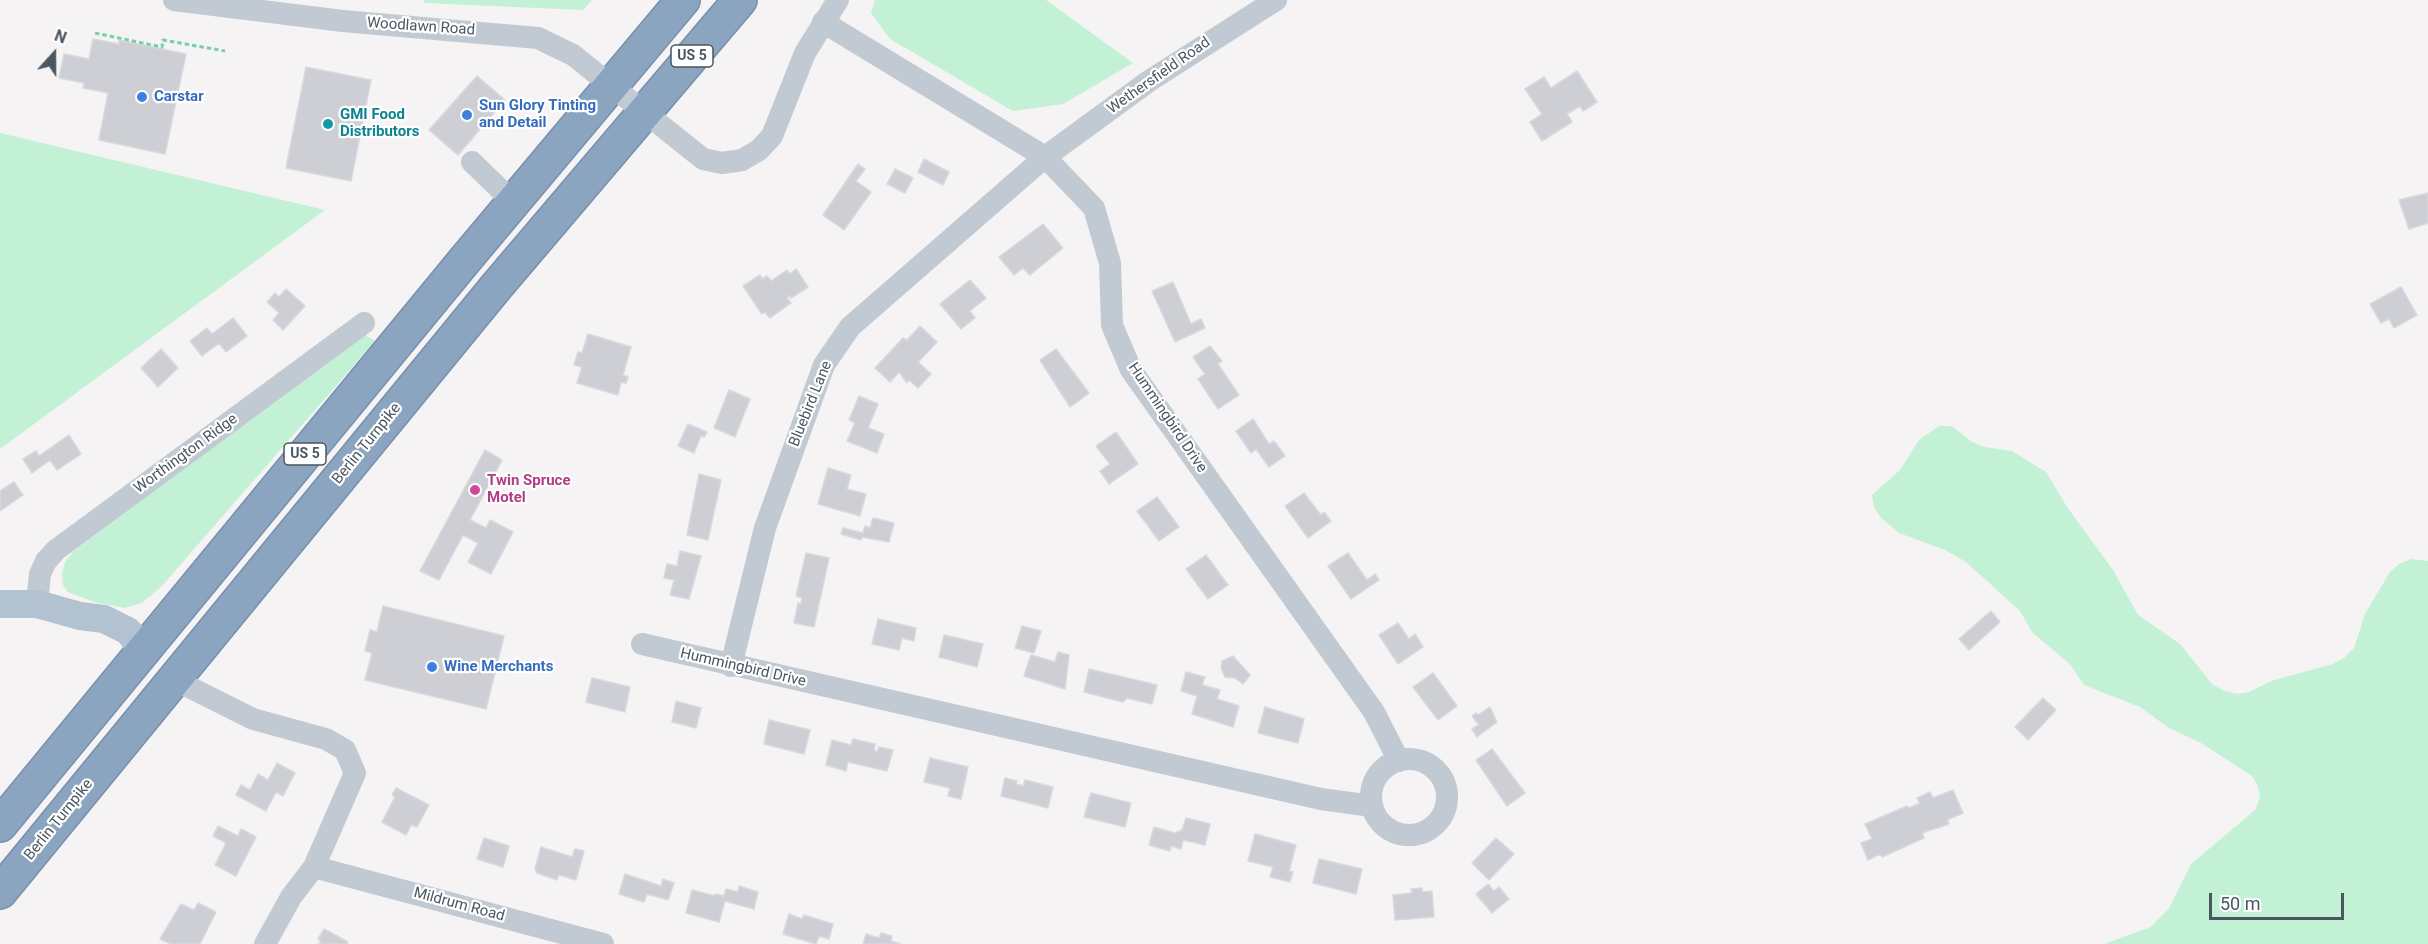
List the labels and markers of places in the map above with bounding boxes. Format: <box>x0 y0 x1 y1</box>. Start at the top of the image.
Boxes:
place label: Carstar <box>154 88 204 106</box>
marker: Carstar <box>135 90 149 104</box>
place label: Sun Glory Tinting and Detail <box>479 97 596 132</box>
place label: GMI Food Distributors <box>340 106 419 141</box>
marker: Sun Glory Tinting and Detail <box>460 108 474 122</box>
marker: GMI Food Distributors <box>321 117 335 131</box>
place label: Twin Spruce Motel <box>487 472 571 507</box>
marker: Twin Spruce Motel <box>468 483 482 497</box>
place label: Wine Merchants <box>444 658 553 676</box>
marker: Wine Merchants <box>425 660 439 674</box>

